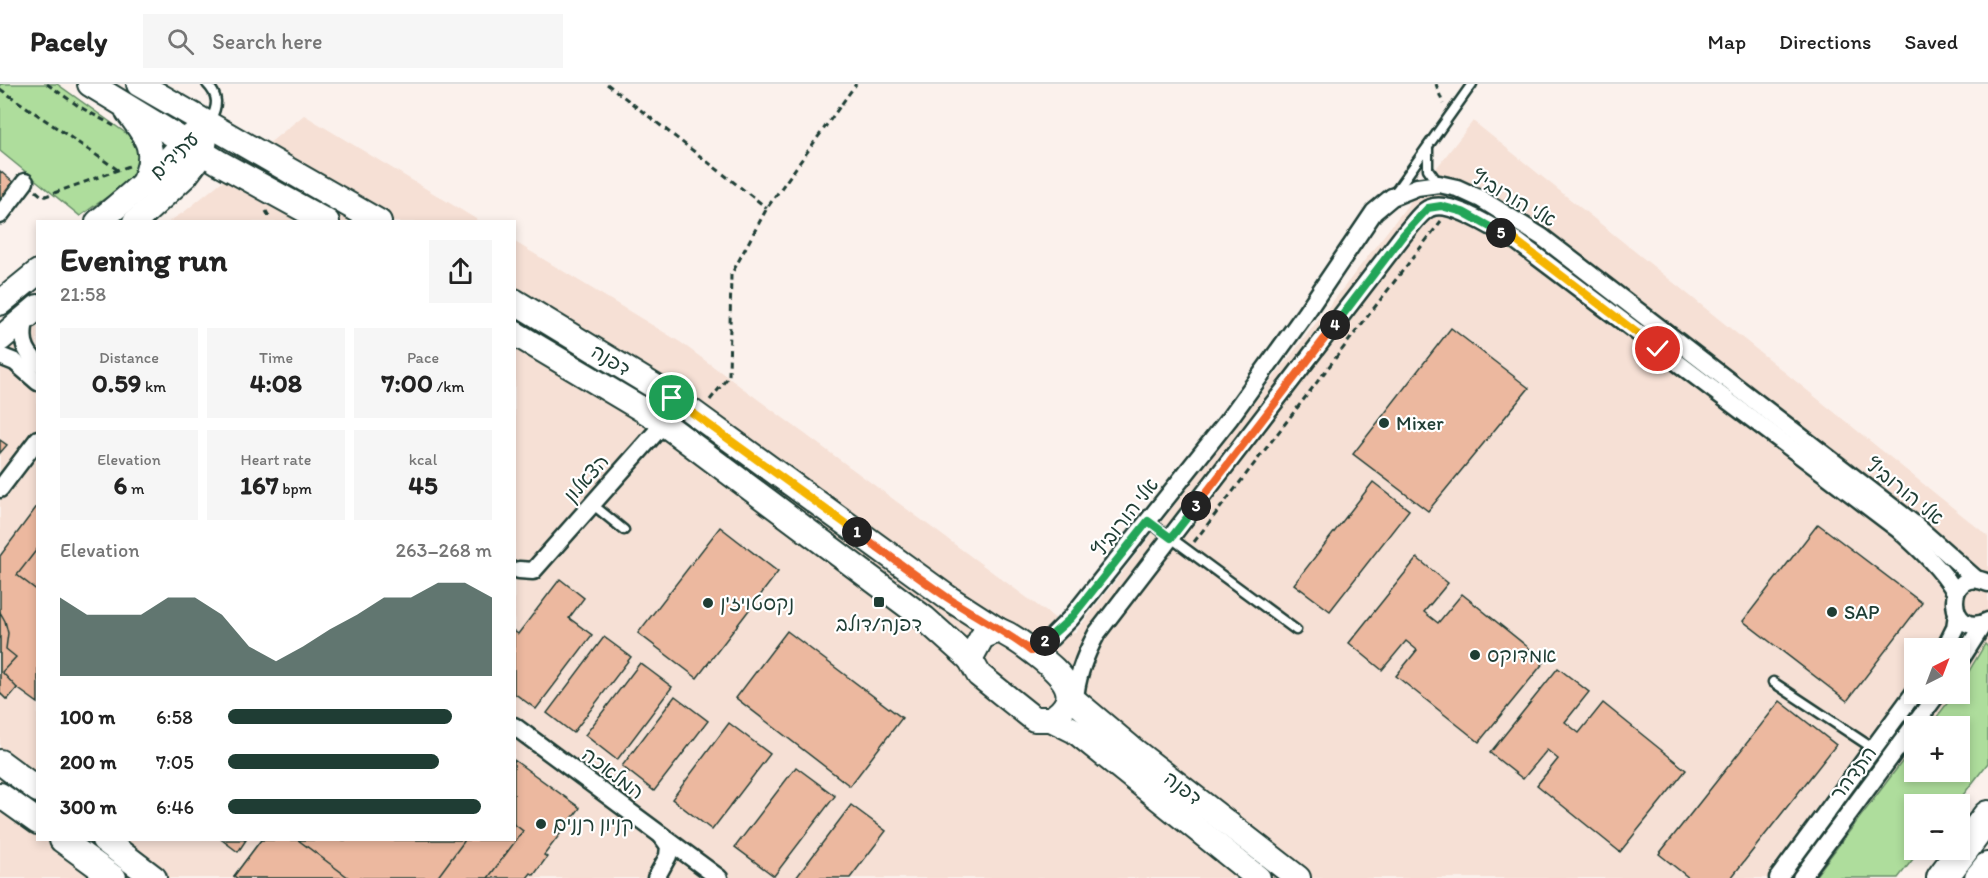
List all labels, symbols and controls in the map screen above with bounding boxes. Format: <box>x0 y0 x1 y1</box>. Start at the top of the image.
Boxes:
search box <box>143 14 563 68</box>
text: Pacely <box>30 24 107 58</box>
icon: search <box>164 25 197 58</box>
text: Search here <box>212 28 323 55</box>
text: Map <box>1708 29 1746 54</box>
text: Directions <box>1779 29 1871 54</box>
text: Saved <box>1904 29 1958 54</box>
street label: עתידים <box>145 126 204 184</box>
street label: אלי הורוביץ <box>1468 164 1560 232</box>
pin: 5 <box>1486 218 1516 248</box>
text: 5 <box>1497 223 1505 242</box>
text: Evening run <box>60 240 227 279</box>
button: share <box>429 240 492 303</box>
text: 21:58 <box>60 282 106 306</box>
pin: 4 <box>1320 310 1350 340</box>
text: 4 <box>1330 315 1340 334</box>
pin <box>1632 323 1683 374</box>
icon: check <box>1641 332 1674 365</box>
street label: דפנה <box>587 339 635 381</box>
text: Distance <box>99 348 159 367</box>
text: Time <box>259 348 293 367</box>
text: Pace <box>407 348 439 367</box>
text: 0.59 <box>92 367 141 399</box>
text: 4:08 <box>250 367 302 399</box>
text: 7:00 <box>382 367 433 399</box>
pin <box>646 372 697 423</box>
text: km <box>141 377 166 396</box>
text: /km <box>433 377 464 396</box>
icon: arrive <box>655 381 688 414</box>
place label: Mixer <box>1396 411 1444 435</box>
marker: Mixer <box>1377 416 1391 430</box>
street label: הצאלון <box>558 449 614 507</box>
text: Elevation <box>97 450 161 469</box>
text: Heart rate <box>241 450 311 469</box>
text: kcal <box>409 450 437 469</box>
street label: אלי הורוביץ <box>1861 452 1949 530</box>
text: 6 <box>114 469 127 501</box>
text: 167 <box>240 469 279 501</box>
text: 45 <box>408 469 438 501</box>
street label: אלי הורוביץ <box>1087 473 1163 561</box>
text: m <box>127 479 144 498</box>
text: bpm <box>279 479 312 498</box>
pin: 3 <box>1181 491 1211 521</box>
text: 3 <box>1192 496 1200 515</box>
pin: 1 <box>842 517 872 547</box>
text: 1 <box>853 522 861 541</box>
text: Elevation <box>60 538 139 562</box>
text: 263–268 m <box>395 538 492 562</box>
place label: נקסטויז'ן <box>720 591 794 616</box>
marker: דפנה/דולב <box>872 595 886 609</box>
marker: נקסטויז'ן <box>701 596 715 610</box>
place label: SAP <box>1844 600 1879 624</box>
marker: SAP <box>1825 605 1839 619</box>
place label: דפנה/דולב <box>836 612 922 636</box>
pin: 2 <box>1030 626 1060 656</box>
text: 2 <box>1041 631 1049 650</box>
north arrow <box>1904 638 1970 704</box>
map controls <box>1904 638 1970 860</box>
place label: אמדוקס <box>1487 643 1557 667</box>
marker: אמדוקס <box>1468 648 1482 662</box>
text: 100 m <box>60 705 115 729</box>
text: 6:58 <box>156 705 193 729</box>
button: + <box>1904 716 1970 782</box>
street label: התדהר <box>1825 741 1881 805</box>
street label: המלאכה <box>577 742 649 804</box>
text: 200 m <box>60 750 116 774</box>
text: 7:05 <box>156 750 194 774</box>
street label: דפנה <box>1159 766 1207 810</box>
button: − <box>1904 794 1970 860</box>
text: 300 m <box>60 795 117 819</box>
text: 6:46 <box>156 795 194 819</box>
place label: קניון רננים <box>553 812 634 837</box>
marker: קניון רננים <box>534 817 548 831</box>

